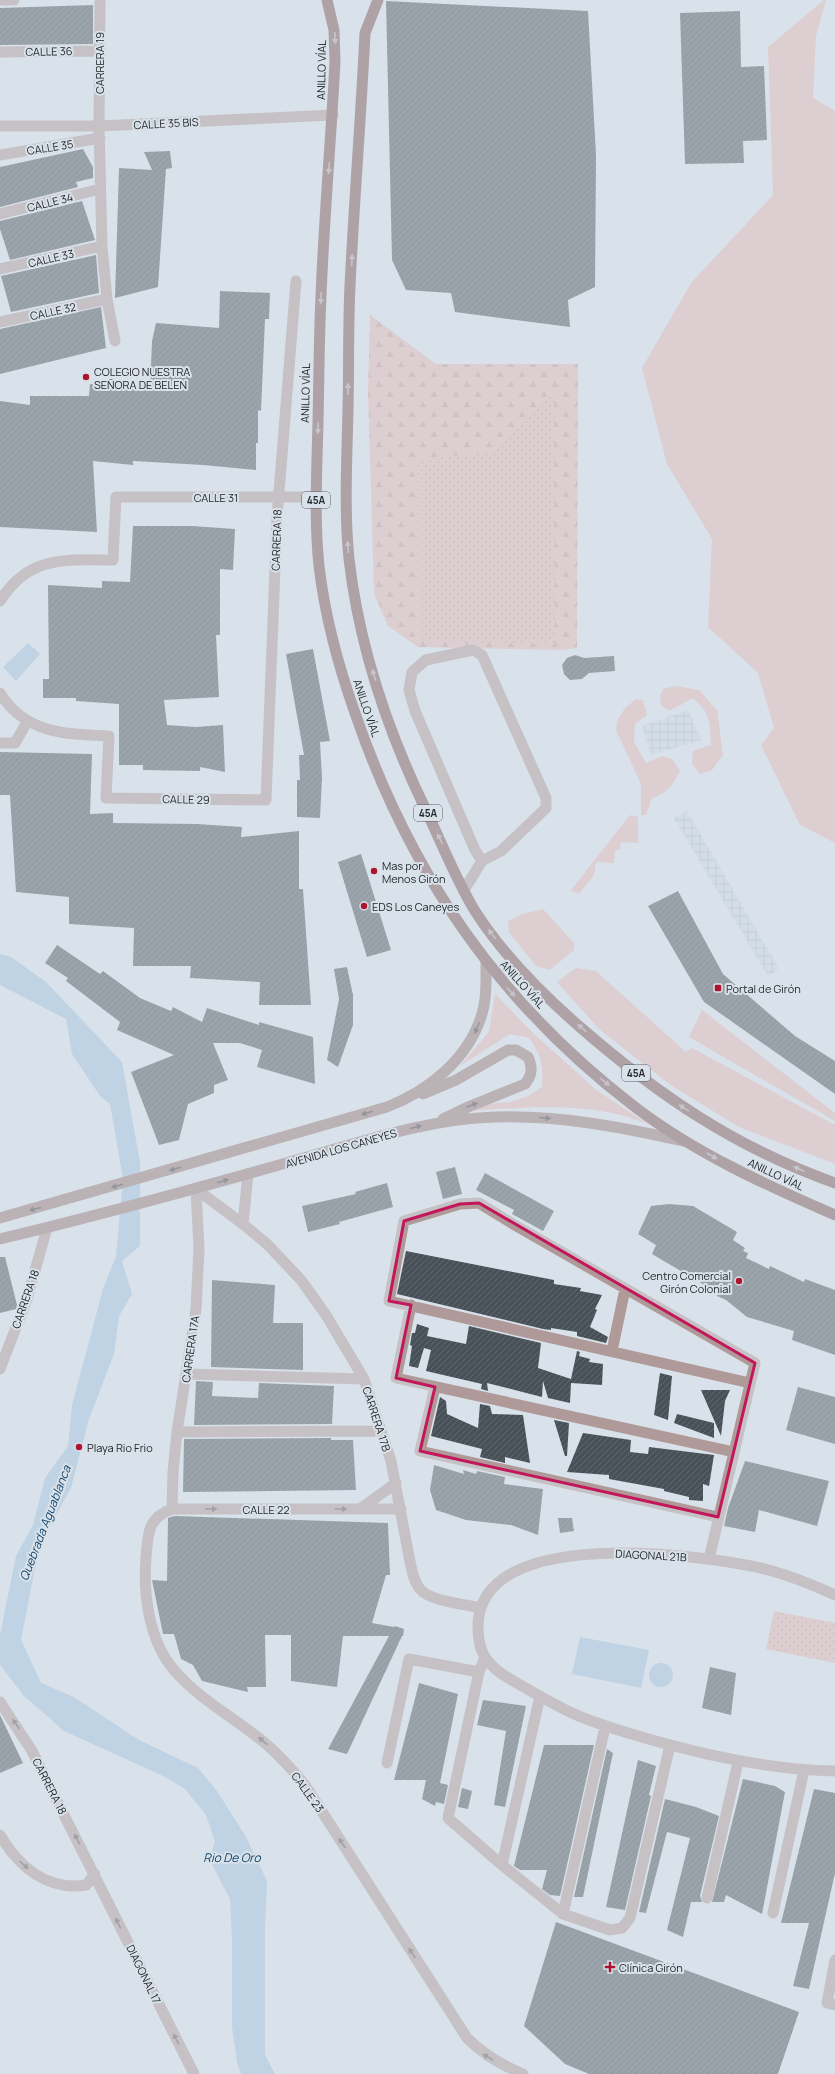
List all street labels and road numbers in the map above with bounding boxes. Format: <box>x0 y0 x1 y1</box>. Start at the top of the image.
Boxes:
street label: CARRERA 19 <box>92 32 107 94</box>
street label: ANILLO VÍAL <box>313 39 329 100</box>
street label: CALLE 36 <box>25 43 73 59</box>
street label: CALLE 35 BIS <box>133 114 199 132</box>
street label: CALLE 35 <box>26 136 74 158</box>
street label: CALLE 34 <box>25 189 75 215</box>
street label: CALLE 33 <box>27 245 75 271</box>
street label: CALLE 32 <box>29 299 77 323</box>
street label: ANILLO VÍAL <box>297 362 313 423</box>
street label: CALLE 31 <box>194 490 238 505</box>
road number: 45A <box>302 492 330 508</box>
street label: CARRERA 18 <box>267 509 285 571</box>
street label: ANILLO VÍAL <box>350 677 384 739</box>
street label: CALLE 29 <box>162 791 210 807</box>
road number: 45A <box>414 805 442 821</box>
street label: ANILLO VÍAL <box>497 957 549 1012</box>
road number: 45A <box>622 1065 650 1081</box>
street label: AVENIDA LOS CANEYES <box>284 1125 399 1171</box>
street label: ANILLO VÍAL <box>746 1155 807 1194</box>
street label: CARRERA 18 <box>8 1267 42 1331</box>
street label: CARRERA 17A <box>178 1315 202 1383</box>
street label: CARRERA 17B <box>359 1385 395 1454</box>
street label: CALLE 22 <box>243 1502 289 1517</box>
street label: DIAGONAL 21B <box>615 1546 687 1564</box>
street label: CARRERA 18 <box>29 1755 71 1817</box>
street label: CALLE 23 <box>288 1769 328 1815</box>
street label: DIAGONAL 17 <box>123 1942 165 2006</box>

